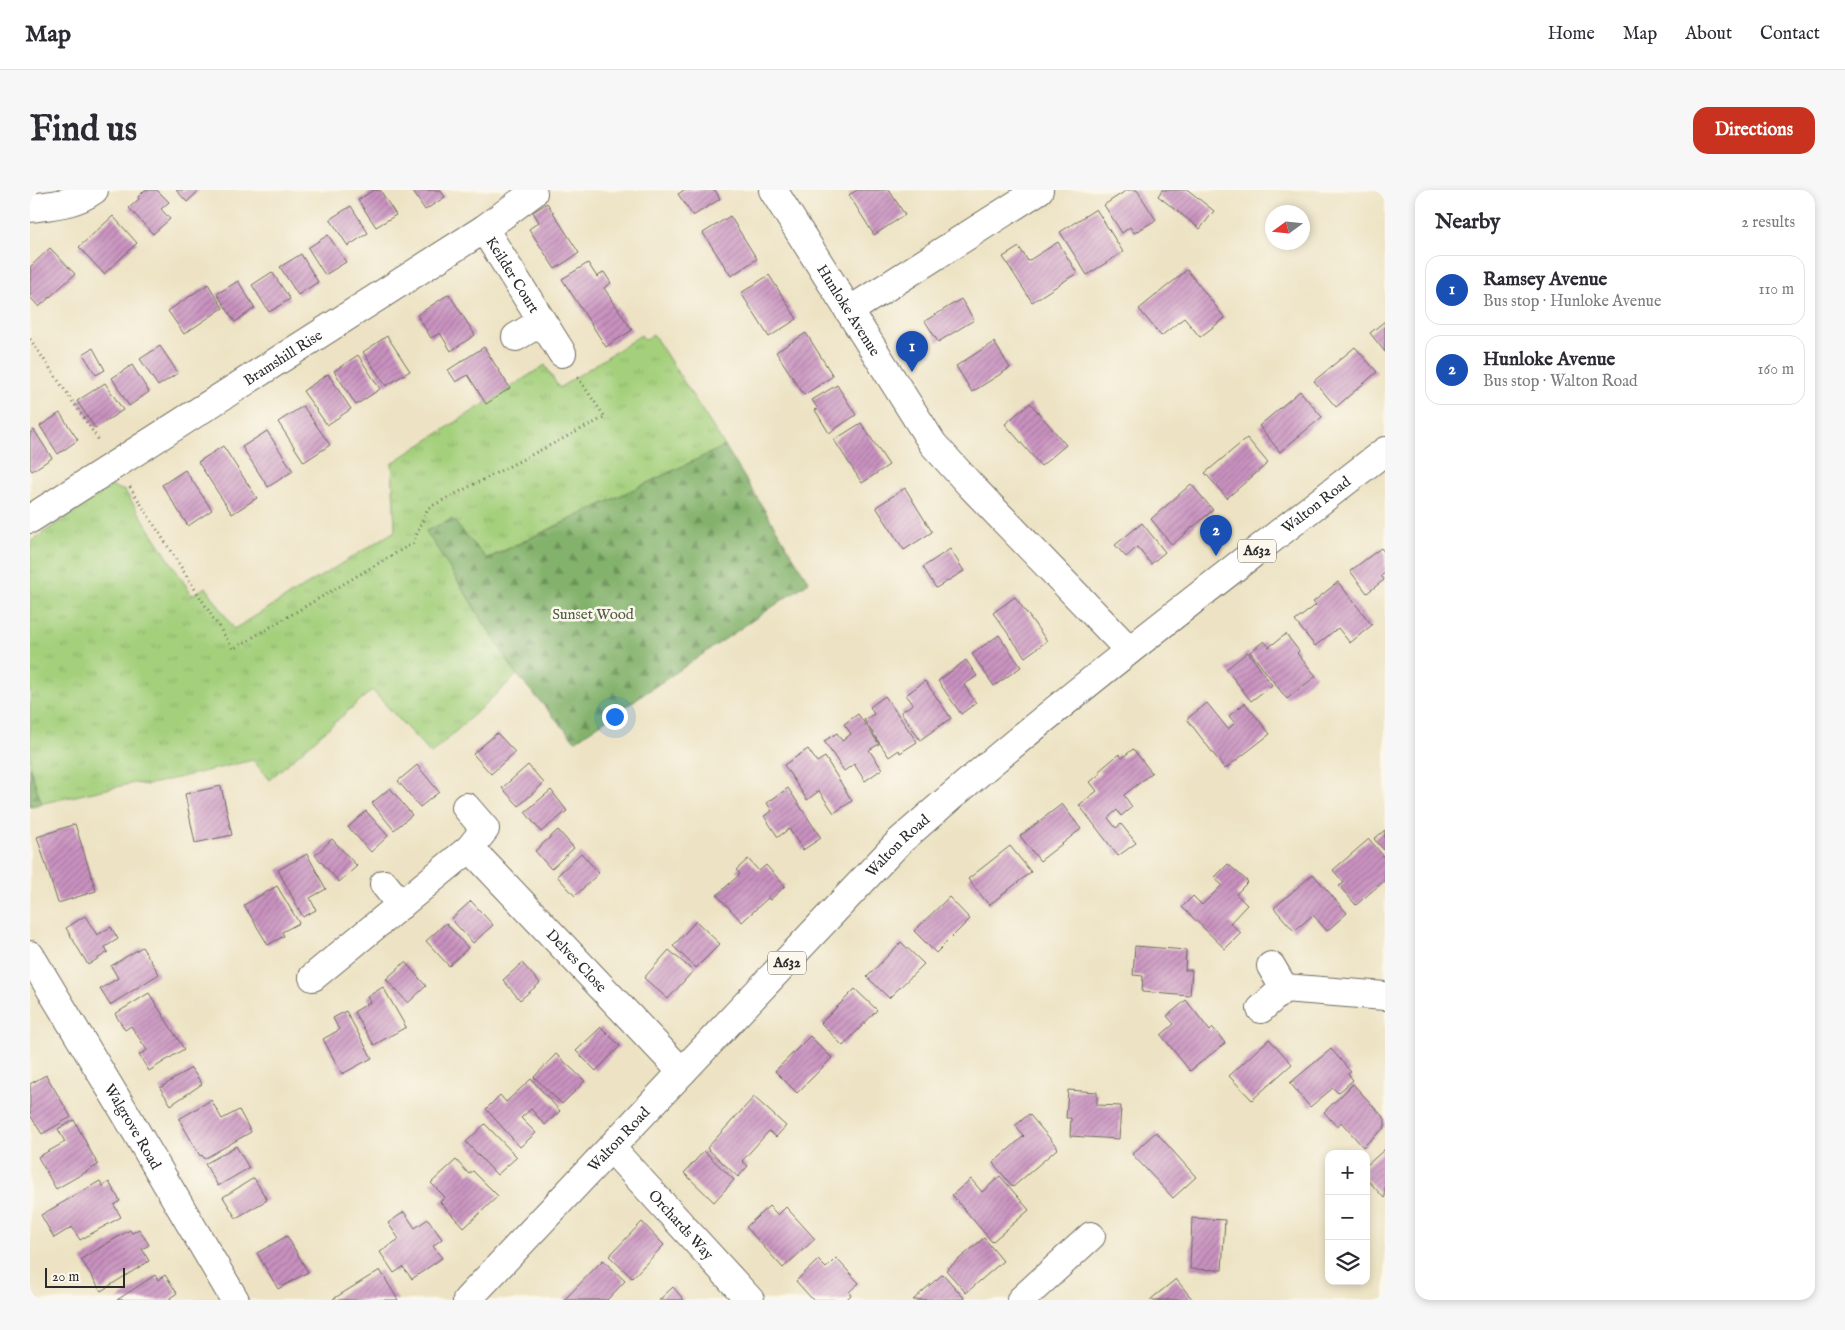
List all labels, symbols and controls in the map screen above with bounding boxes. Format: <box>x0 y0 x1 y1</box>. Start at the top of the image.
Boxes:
text: Map <box>25 19 71 50</box>
text: Home <box>1548 23 1595 46</box>
text: Map <box>1623 23 1657 46</box>
text: About <box>1685 23 1732 46</box>
text: Contact <box>1760 23 1820 46</box>
button: Directions <box>1693 107 1815 154</box>
text: Find us <box>30 108 137 153</box>
north arrow <box>1265 205 1310 250</box>
text: Nearby <box>1435 209 1500 236</box>
text: 2 results <box>1741 213 1795 233</box>
street label: Keilder Court <box>482 233 544 316</box>
street label: Hunloke Avenue <box>813 261 885 360</box>
text: Ramsey Avenue <box>1483 268 1607 292</box>
text: 1 <box>1449 280 1455 300</box>
text: 110 m <box>1758 280 1794 300</box>
text: Bus stop · Hunloke Avenue <box>1483 292 1661 312</box>
street label: Bramshill Rise <box>240 325 326 390</box>
pin: 1 <box>896 331 928 372</box>
text: Hunloke Avenue <box>1483 348 1615 372</box>
text: 2 <box>1448 360 1456 380</box>
text: 160 m <box>1758 360 1794 380</box>
text: Bus stop · Walton Road <box>1483 372 1638 392</box>
street label: Walton Road <box>1278 471 1355 537</box>
pin: 2 <box>1200 515 1232 556</box>
road number: A632 <box>1238 540 1276 562</box>
park label: Sunset Wood <box>552 605 635 624</box>
your location <box>602 704 628 730</box>
street label: Walton Road <box>861 809 934 881</box>
street label: Delves Close <box>542 925 611 996</box>
road number: A632 <box>768 951 806 974</box>
street label: Walgrove Road <box>100 1080 166 1174</box>
street label: Walton Road <box>583 1102 654 1176</box>
map controls <box>1325 1150 1370 1285</box>
button: + <box>1325 1150 1370 1195</box>
street label: Orchards Way <box>644 1186 718 1264</box>
button: − <box>1325 1195 1370 1240</box>
button: layers <box>1325 1240 1370 1285</box>
scale bar <box>45 1265 125 1288</box>
text: 20 m <box>52 1268 79 1286</box>

